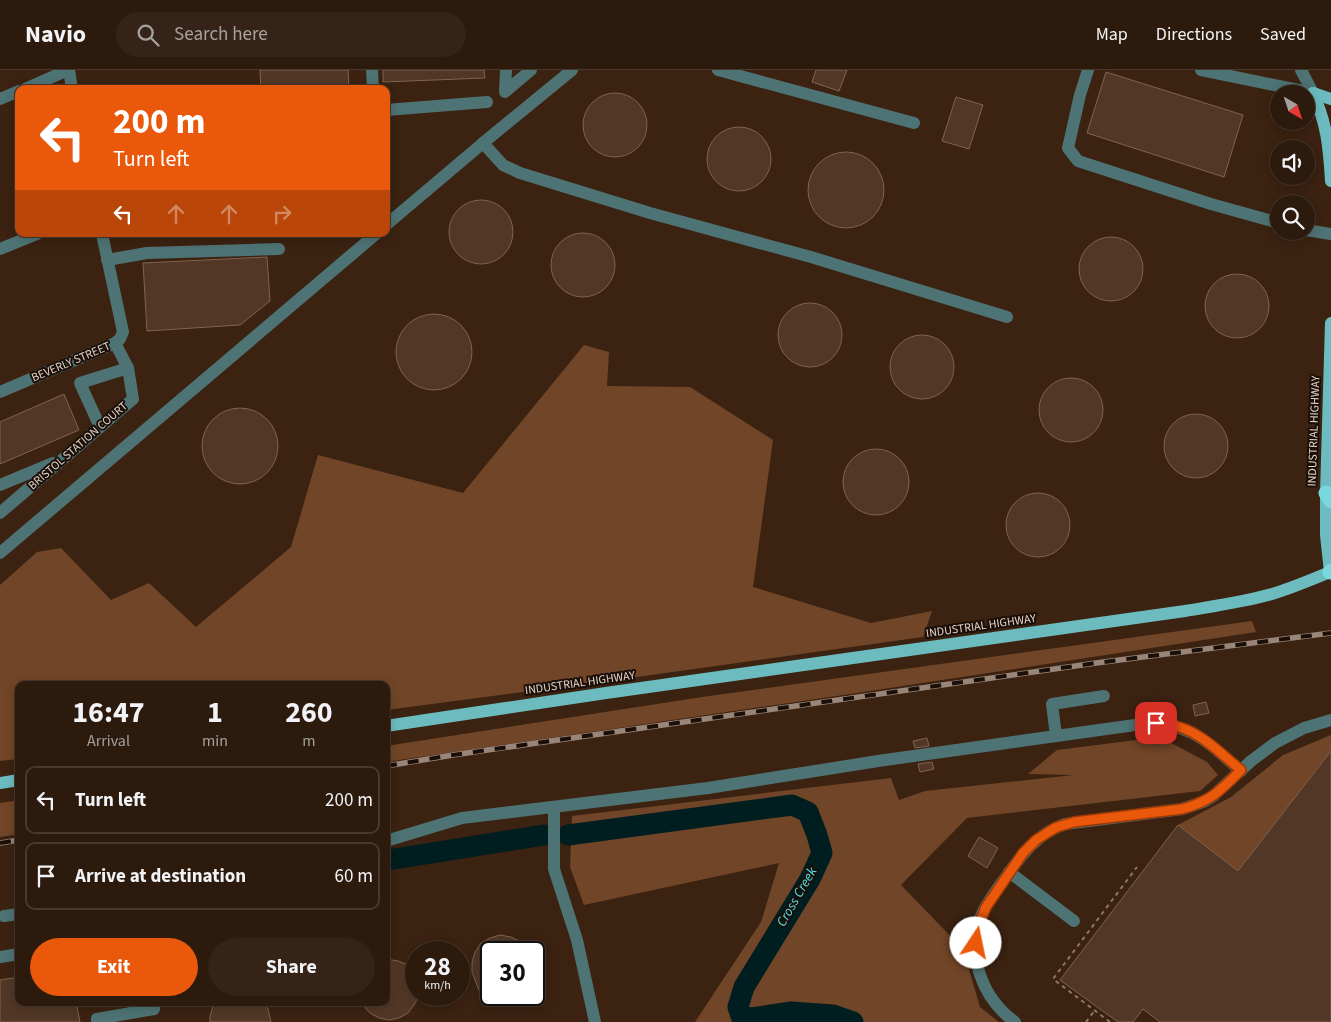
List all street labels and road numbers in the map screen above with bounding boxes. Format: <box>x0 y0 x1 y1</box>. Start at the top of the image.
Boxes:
street label: BEVERLY STREET <box>29 337 114 386</box>
street label: INDUSTRIAL HIGHWAY <box>1304 375 1324 487</box>
street label: BRISTOL STATION COURT <box>25 398 132 494</box>
street label: INDUSTRIAL HIGHWAY <box>925 610 1037 642</box>
street label: INDUSTRIAL HIGHWAY <box>524 667 636 699</box>

